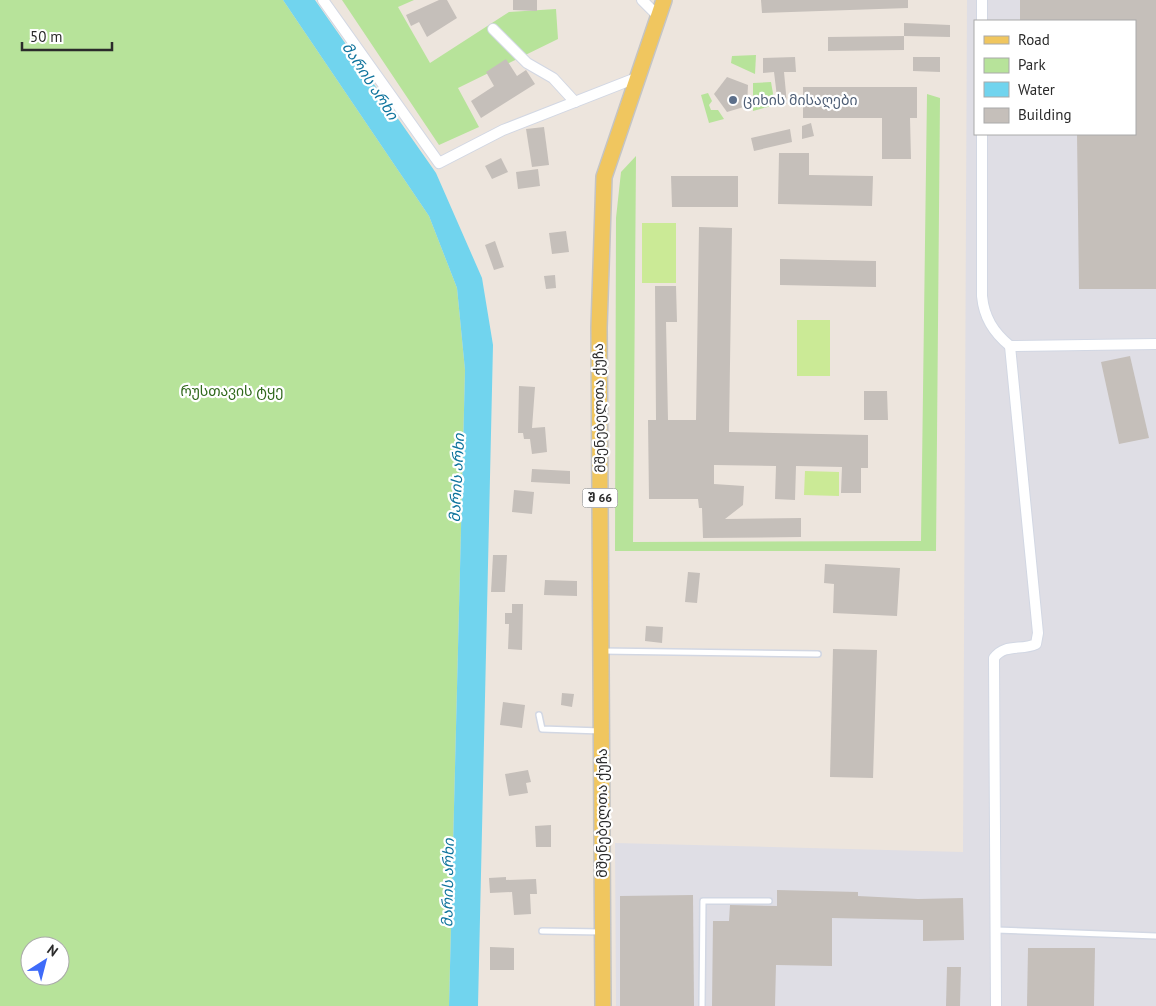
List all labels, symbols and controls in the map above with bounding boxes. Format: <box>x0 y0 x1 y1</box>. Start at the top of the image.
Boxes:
scale bar <box>22 20 112 52</box>
legend <box>974 20 1136 135</box>
text: 50 m <box>30 27 63 46</box>
text: Road <box>1018 30 1050 49</box>
water label: მარის არხი <box>338 38 403 124</box>
text: Park <box>1018 55 1046 74</box>
text: Water <box>1018 80 1055 99</box>
place label: ციხის მისაღები <box>743 91 858 109</box>
marker: ციხის მისაღები <box>727 94 739 106</box>
text: Building <box>1018 105 1072 124</box>
street label: მშენებელთა ქუჩა <box>589 343 609 473</box>
park label: რუსთავის ტყე <box>180 382 284 400</box>
water label: მარის არხი <box>445 432 468 523</box>
road number: შ 66 <box>582 488 618 508</box>
street label: მშენებელთა ქუჩა <box>593 748 611 878</box>
water label: მარის არხი <box>437 837 458 928</box>
north arrow <box>20 936 70 986</box>
text: N <box>44 940 62 960</box>

